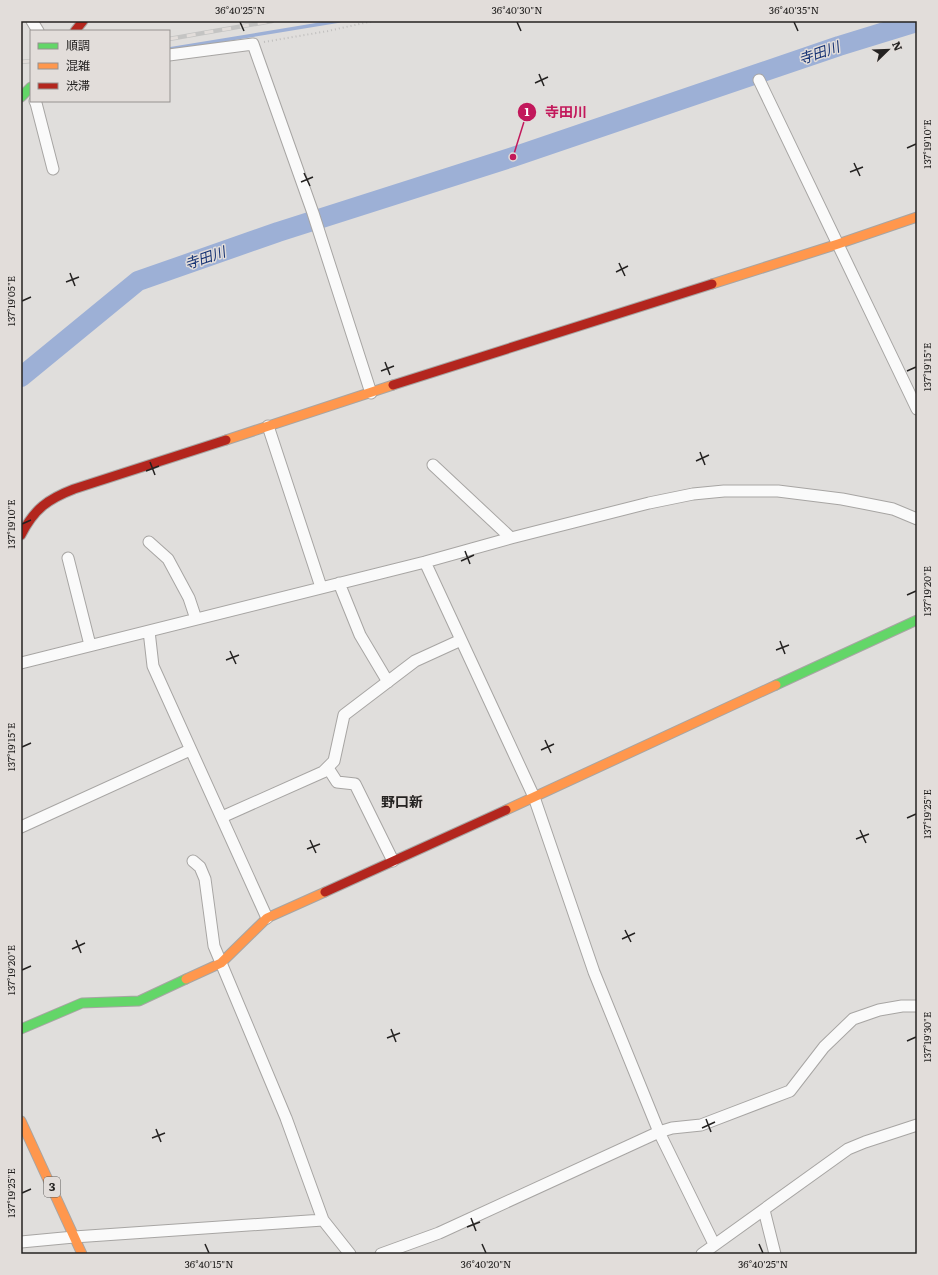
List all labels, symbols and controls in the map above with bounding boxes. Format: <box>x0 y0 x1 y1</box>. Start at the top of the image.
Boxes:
text: 36°40'25"N <box>215 2 265 17</box>
text: 36°40'30"N <box>491 2 543 17</box>
text: 36°40'35"N <box>769 2 819 17</box>
legend <box>30 30 170 102</box>
north arrow <box>868 30 908 70</box>
water label: 寺田川 <box>796 35 844 68</box>
text: 順調 <box>66 36 90 54</box>
text: N <box>889 38 907 53</box>
text: 混雑 <box>66 56 90 74</box>
text: 渋滞 <box>66 76 90 94</box>
callout: 寺田川 <box>517 99 595 125</box>
text: 寺田川 <box>545 101 587 121</box>
text: 1 <box>525 102 530 120</box>
text: 137°19'10"E <box>919 119 934 169</box>
water label: 寺田川 <box>182 240 230 273</box>
text: 137°19'05"E <box>3 276 18 326</box>
text: 137°19'15"E <box>919 343 934 391</box>
text: 137°19'10"E <box>3 499 18 549</box>
text: 137°19'20"E <box>919 566 934 616</box>
text: 137°19'15"E <box>3 723 18 771</box>
text: 137°19'25"E <box>919 789 934 839</box>
district label: 野口新 <box>381 791 423 811</box>
text: 137°19'20"E <box>3 945 18 995</box>
text: 137°19'30"E <box>919 1012 934 1062</box>
text: 137°19'25"E <box>3 1168 18 1218</box>
road number: 3 <box>44 1177 60 1197</box>
text: 36°40'15"N <box>184 1256 234 1271</box>
text: 36°40'20"N <box>461 1256 511 1271</box>
text: 36°40'25"N <box>738 1256 788 1271</box>

